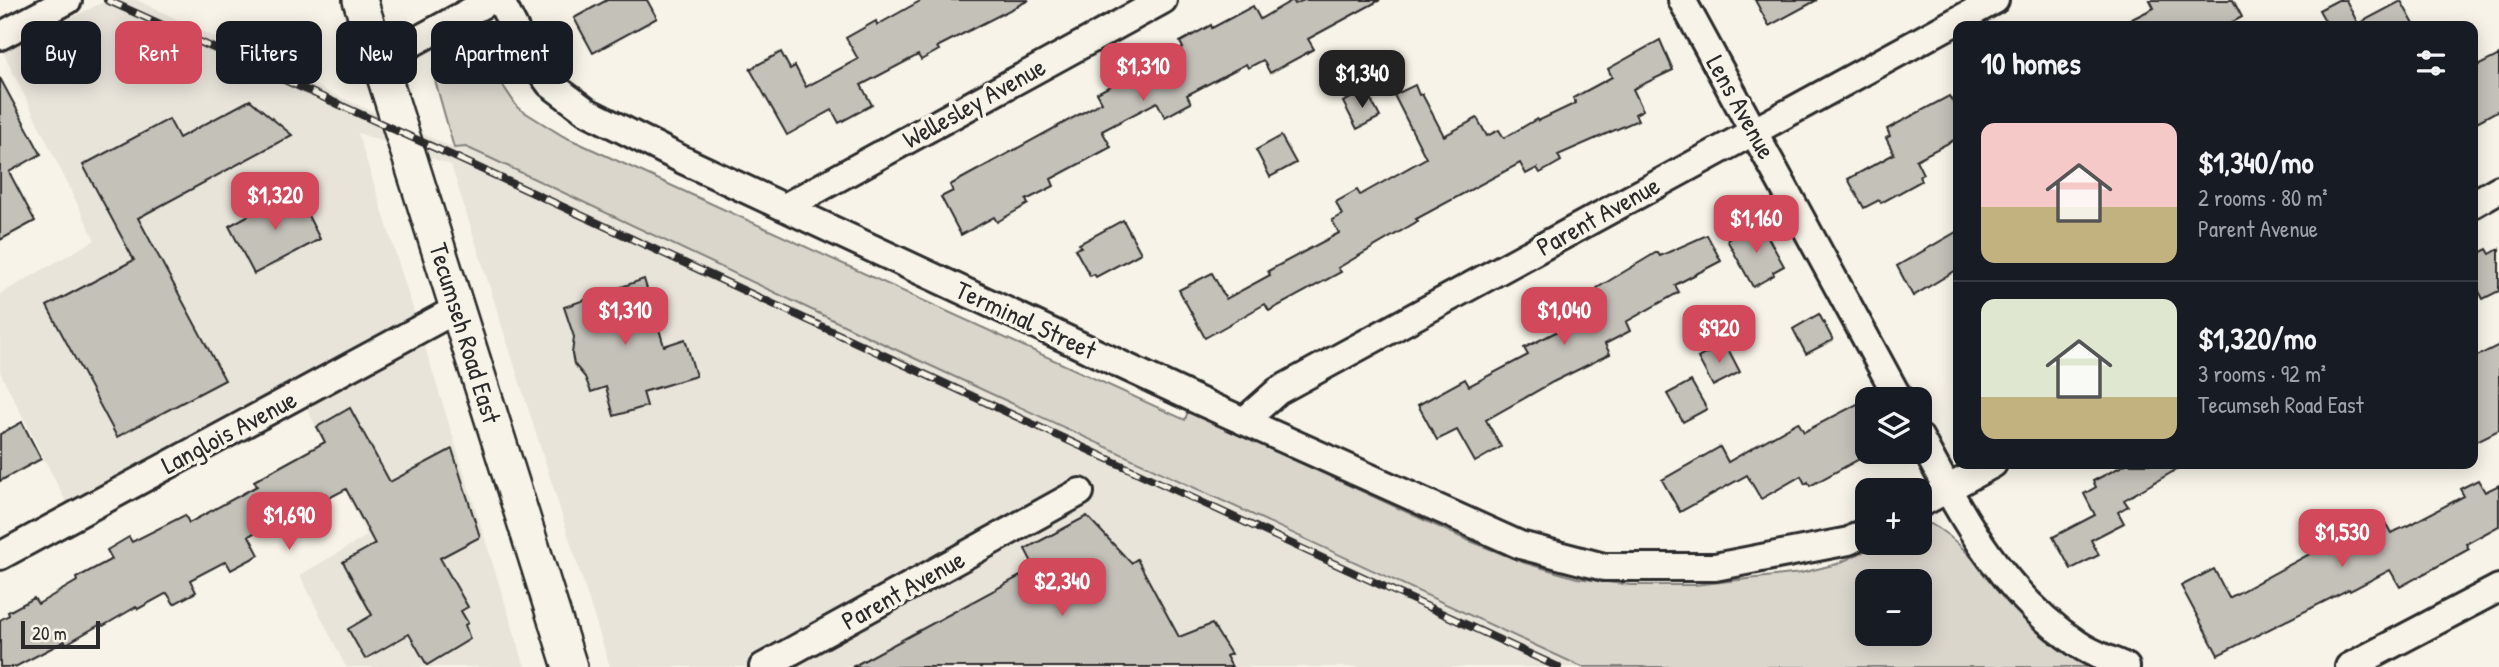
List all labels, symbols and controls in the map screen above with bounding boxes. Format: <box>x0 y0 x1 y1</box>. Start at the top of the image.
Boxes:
chip: Buy <box>21 21 101 84</box>
chip: Rent <box>115 21 202 84</box>
chip: Filters <box>216 21 322 84</box>
chip: New <box>336 21 417 84</box>
chip: Apartment <box>431 21 573 84</box>
pin: $1,310 <box>1086 43 1200 103</box>
text: 10 homes <box>1981 43 2081 83</box>
icon: filters <box>2412 44 2450 82</box>
street label: Wellesley Avenue <box>896 49 1051 156</box>
street label: Lens Avenue <box>1699 49 1784 165</box>
text: $1,310 <box>1116 50 1170 81</box>
pin: $1,340 <box>1305 50 1419 110</box>
text: $1,340 <box>1335 57 1389 88</box>
text: $1,340/mo <box>2198 142 2313 182</box>
icon: home <box>2037 151 2121 235</box>
street label: Parent Avenue <box>1530 167 1666 264</box>
pin: $1,320 <box>218 173 332 232</box>
text: $1,320 <box>247 179 303 210</box>
text: 2 rooms · 80 m² <box>2198 182 2328 213</box>
pin: $1,160 <box>1699 196 1813 255</box>
text: $1,160 <box>1730 202 1782 233</box>
text: Parent Avenue <box>2198 213 2318 244</box>
street label: Tecumseh Road East <box>421 238 510 428</box>
street label: Terminal Street <box>950 272 1103 368</box>
pin: $1,310 <box>568 288 682 347</box>
pin: $1,040 <box>1507 288 1621 347</box>
text: $1,310 <box>598 294 652 325</box>
text: $1,040 <box>1537 294 1591 325</box>
pin: $920 <box>1678 306 1760 365</box>
text: $920 <box>1698 312 1740 343</box>
text: $1,320/mo <box>2198 318 2316 358</box>
icon: home <box>2037 327 2121 411</box>
text: 3 rooms · 92 m² <box>2198 358 2326 389</box>
street label: Langlois Avenue <box>155 381 302 482</box>
map controls <box>1855 387 1932 646</box>
button: layers <box>1855 387 1932 464</box>
text: Tecumseh Road East <box>2198 389 2364 420</box>
button: + <box>1855 478 1932 555</box>
pin: $1,690 <box>232 492 346 552</box>
text: $1,690 <box>263 499 315 530</box>
pin: $1,530 <box>2285 510 2399 569</box>
text: $1,530 <box>2315 516 2370 547</box>
street label: Parent Avenue <box>835 541 971 638</box>
pin: $2,340 <box>1005 558 1119 618</box>
text: $2,340 <box>1034 565 1090 596</box>
button: − <box>1855 569 1932 646</box>
scale bar <box>21 618 100 650</box>
text: 20 m <box>32 620 67 646</box>

